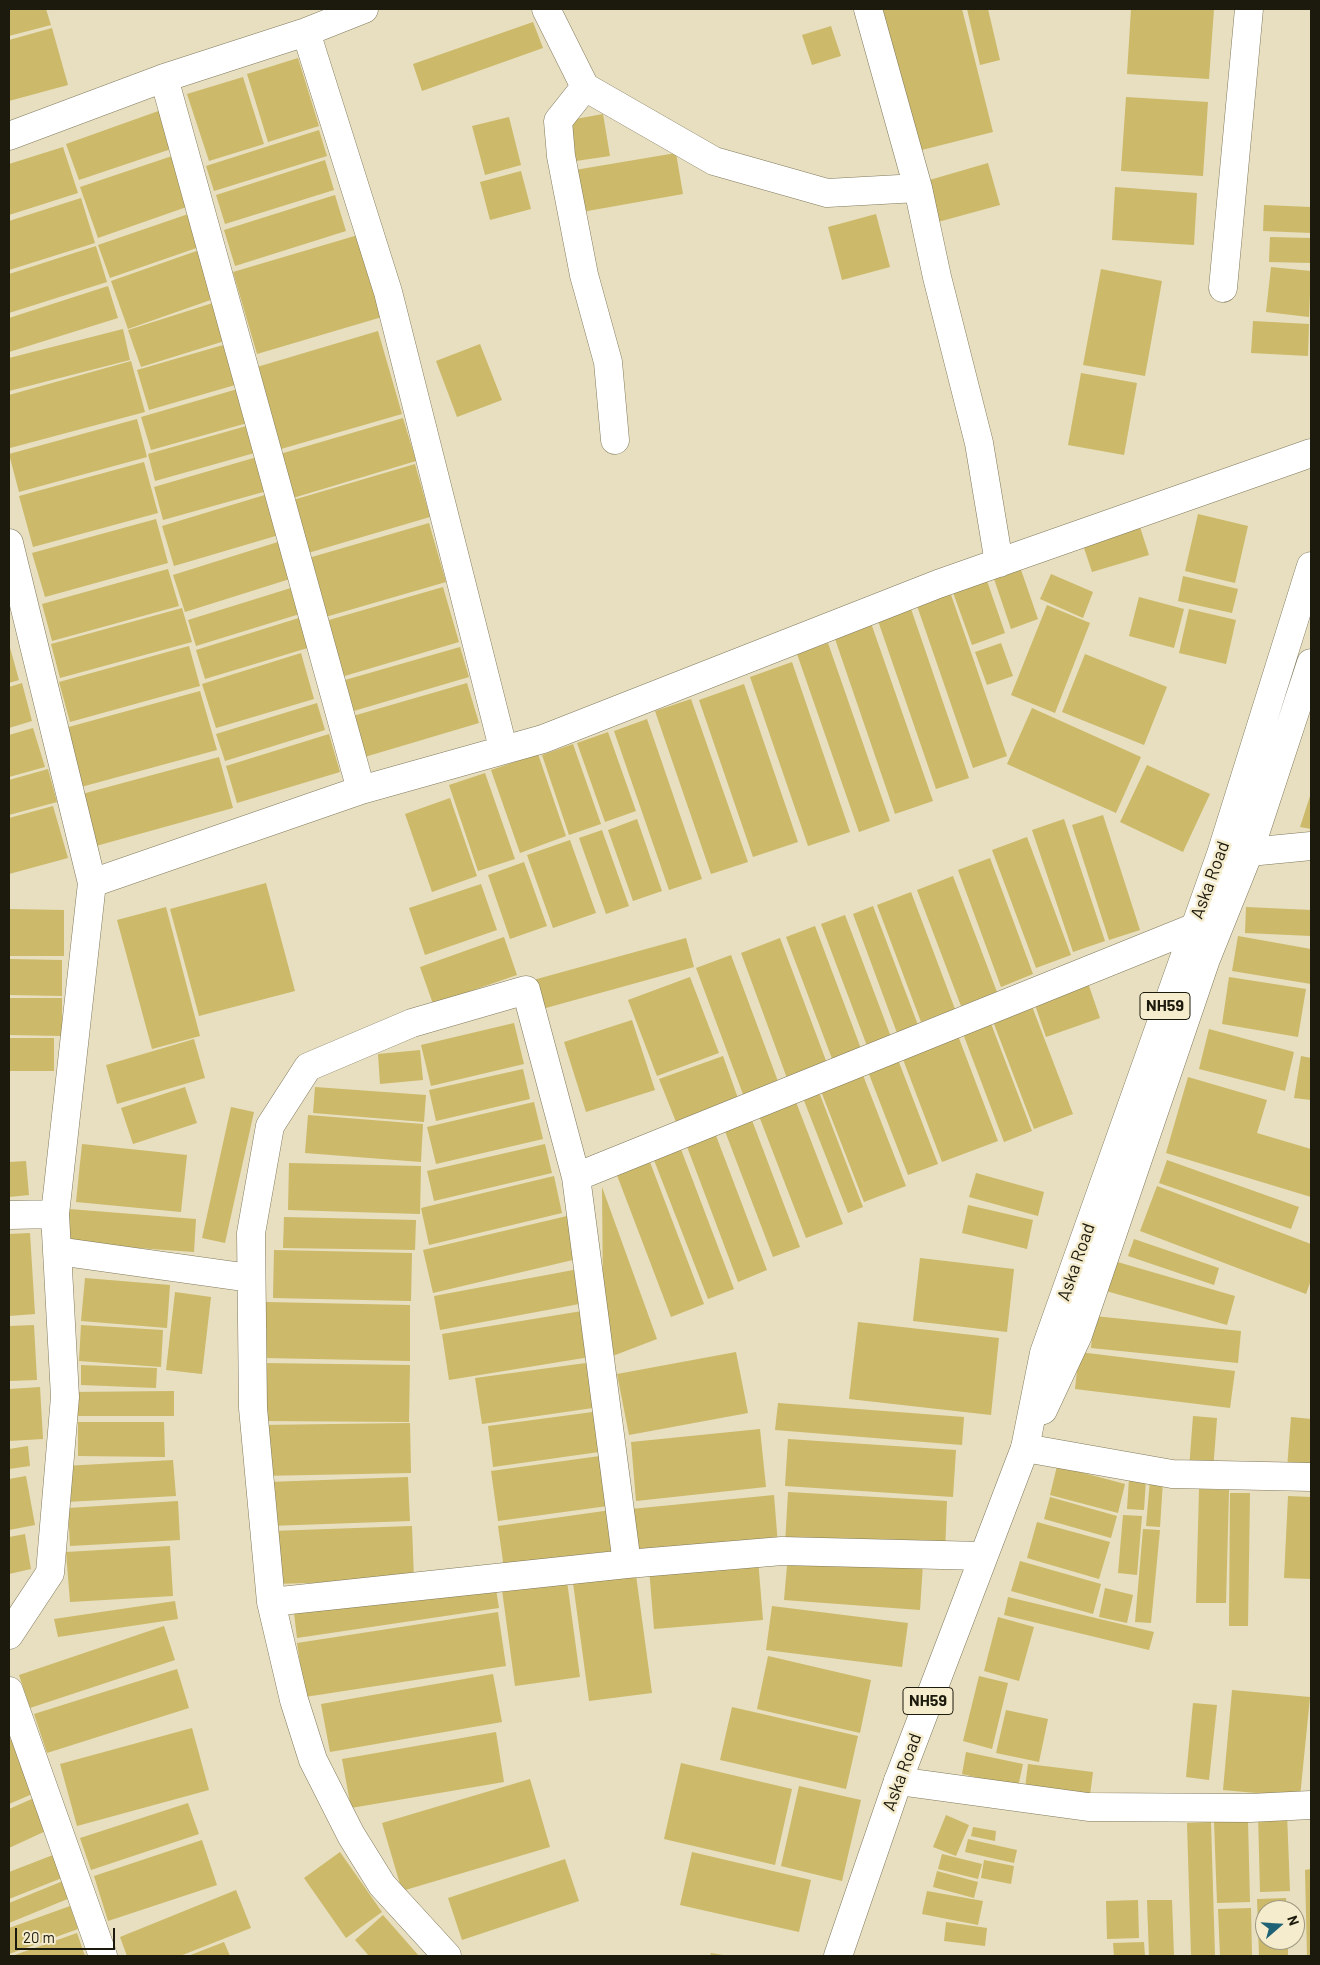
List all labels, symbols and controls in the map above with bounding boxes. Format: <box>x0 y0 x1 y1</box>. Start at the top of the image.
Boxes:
street label: Aska Road <box>1186 838 1234 922</box>
road number: NH59 <box>1140 992 1190 1019</box>
street label: Aska Road <box>1053 1220 1099 1304</box>
road number: NH59 <box>903 1688 953 1714</box>
street label: Aska Road <box>878 1730 926 1814</box>
north arrow <box>1255 1900 1305 1950</box>
text: N <box>1284 1913 1303 1927</box>
scale bar <box>18 1918 118 1950</box>
text: 20 m <box>23 1928 55 1946</box>

